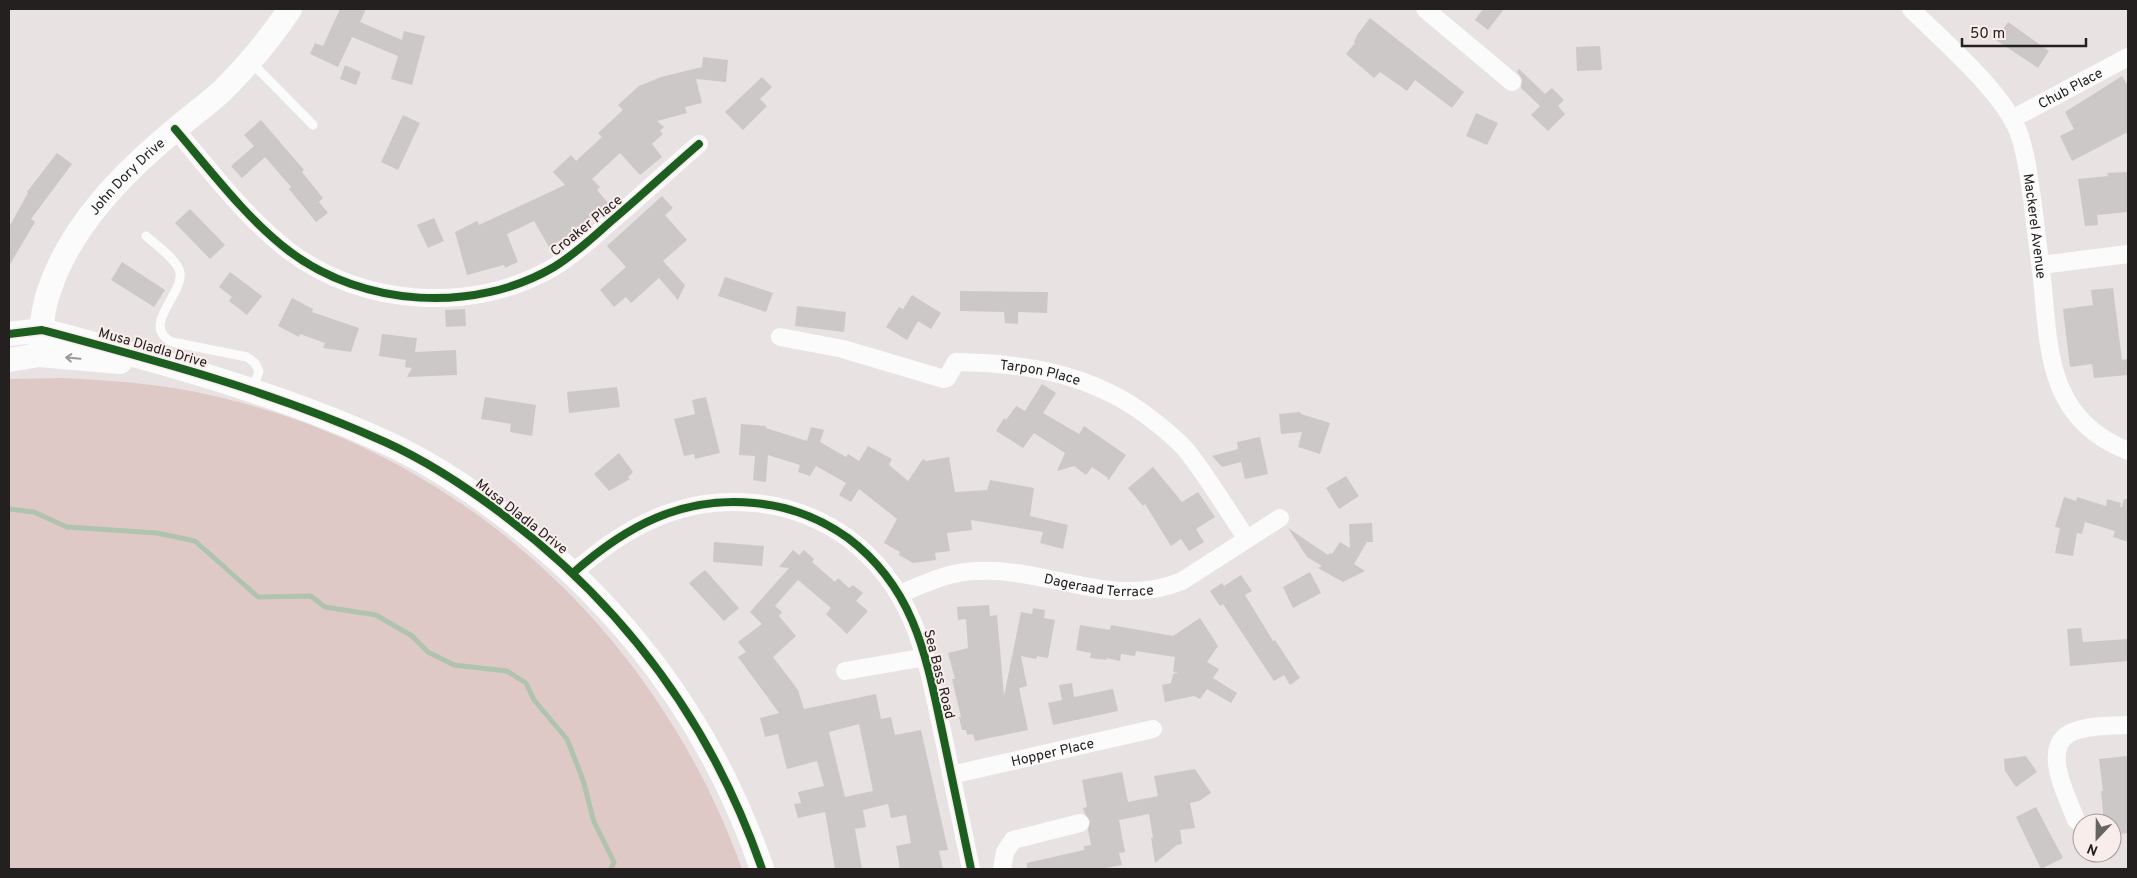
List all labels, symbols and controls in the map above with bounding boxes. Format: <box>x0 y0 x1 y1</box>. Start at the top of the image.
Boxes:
scale bar <box>1962 15 2086 47</box>
text: 50 m <box>1970 25 2005 44</box>
street label: Chub Place <box>2036 65 2106 113</box>
street label: John Dory Drive <box>86 135 169 219</box>
street label: Mackerel Avenue <box>2018 172 2049 280</box>
street label: Croaker Place <box>548 192 626 260</box>
street label: Musa Dladla Drive <box>96 325 209 372</box>
one-way arrow <box>65 353 81 363</box>
street label: Tarpon Place <box>999 357 1082 390</box>
street label: Musa Dladla Drive <box>472 476 571 558</box>
street label: Dageraad Terrace <box>1042 571 1155 601</box>
street label: Sea Bass Road <box>919 628 958 721</box>
street label: Hopper Place <box>1010 736 1096 771</box>
north arrow <box>2072 813 2122 863</box>
text: N <box>2085 839 2101 858</box>

